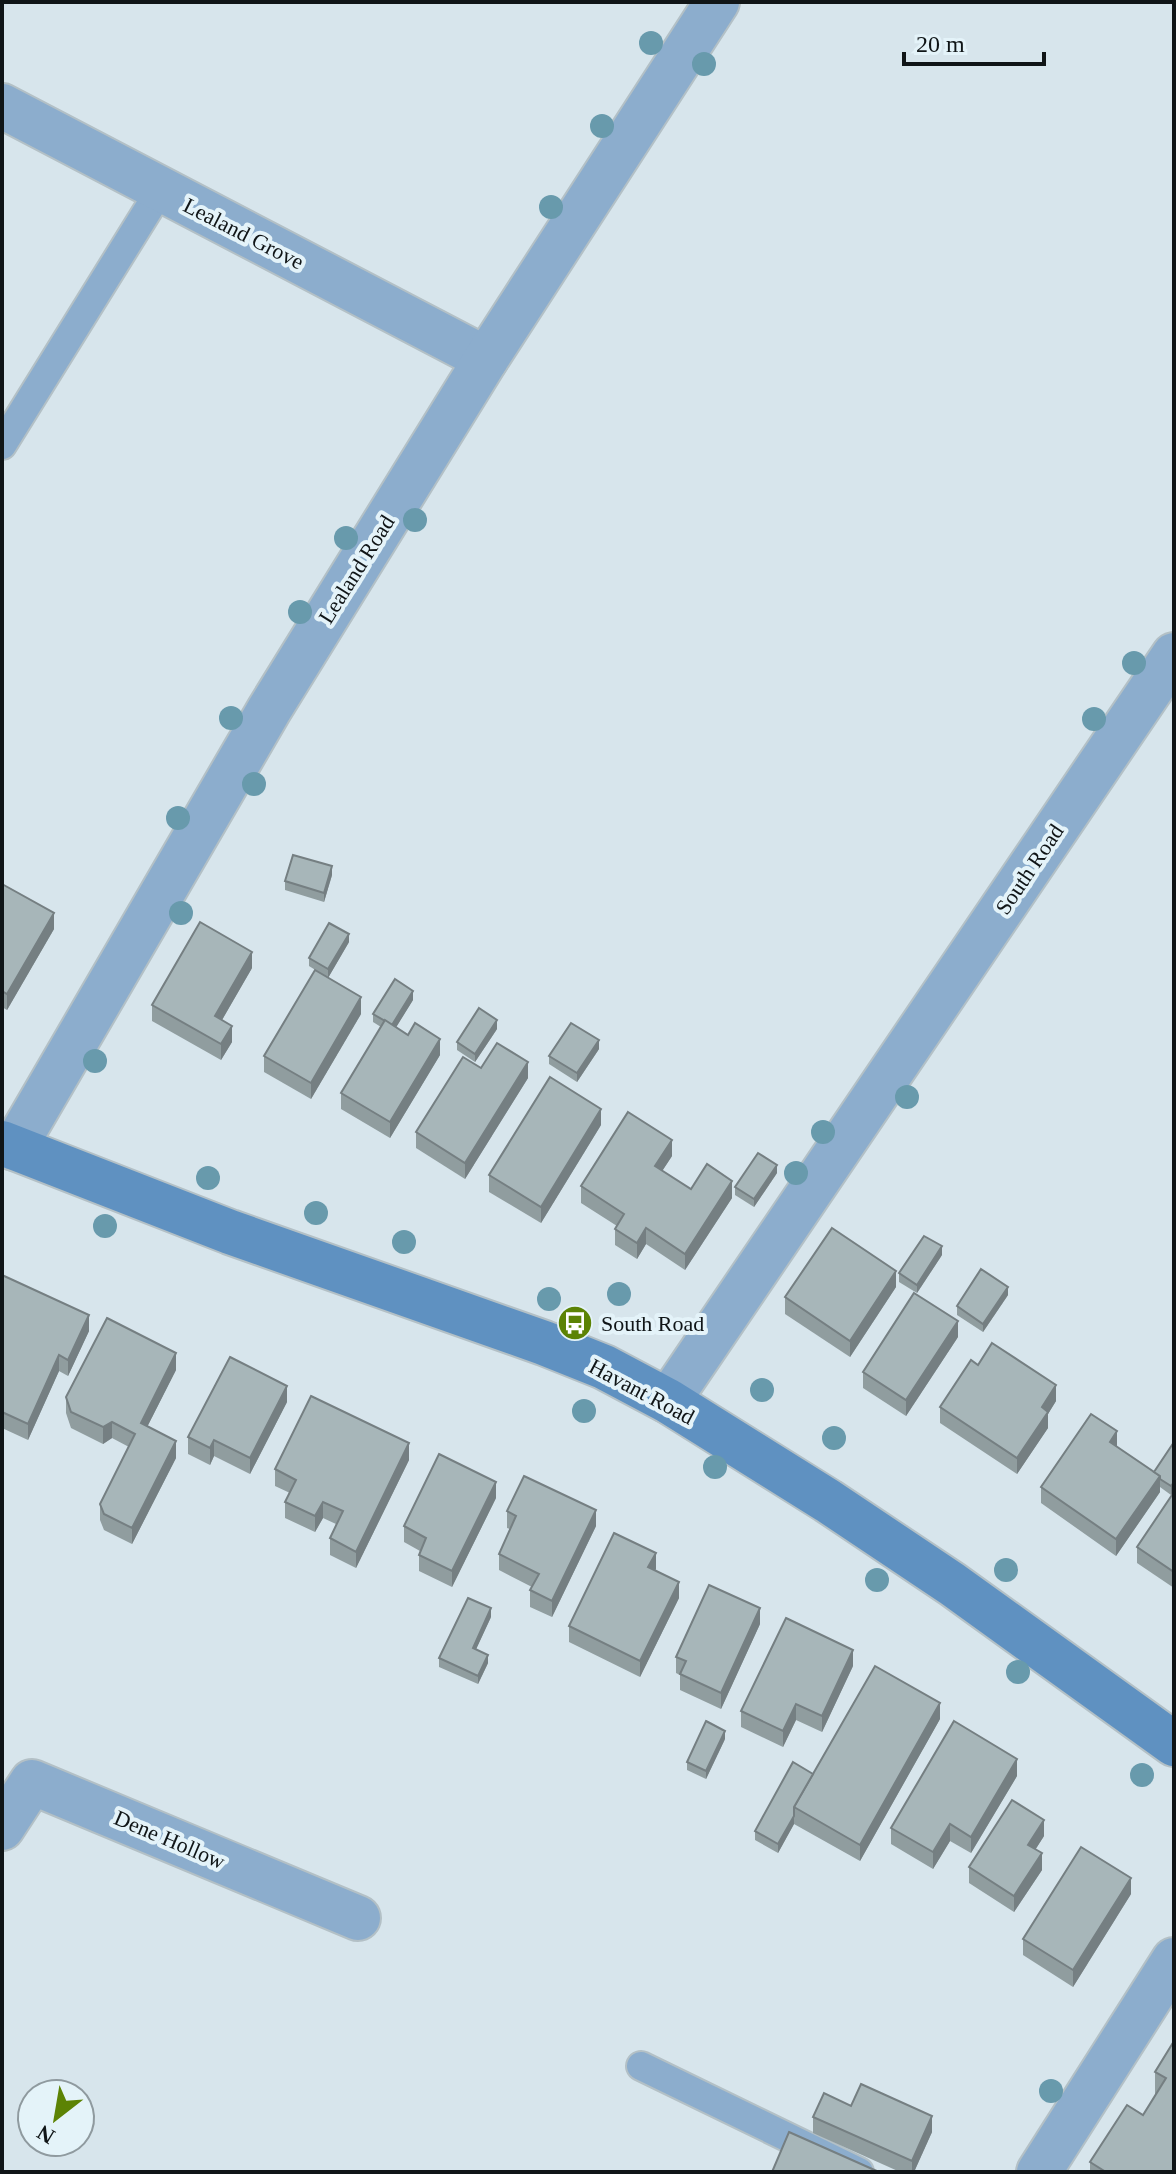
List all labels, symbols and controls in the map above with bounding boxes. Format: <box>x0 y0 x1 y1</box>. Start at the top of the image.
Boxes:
scale bar <box>904 16 1044 66</box>
text: 20 m <box>916 31 965 57</box>
street label: Lealand Grove <box>180 192 308 274</box>
street label: Lealand Road <box>313 511 400 628</box>
street label: South Road <box>990 819 1069 919</box>
bus stop icon: South Road <box>556 1304 594 1342</box>
place label: South Road <box>601 1311 704 1336</box>
street label: Havant Road <box>585 1353 699 1430</box>
street label: Dene Hollow <box>111 1805 229 1874</box>
north arrow <box>16 2078 96 2158</box>
text: N <box>33 2120 59 2150</box>

